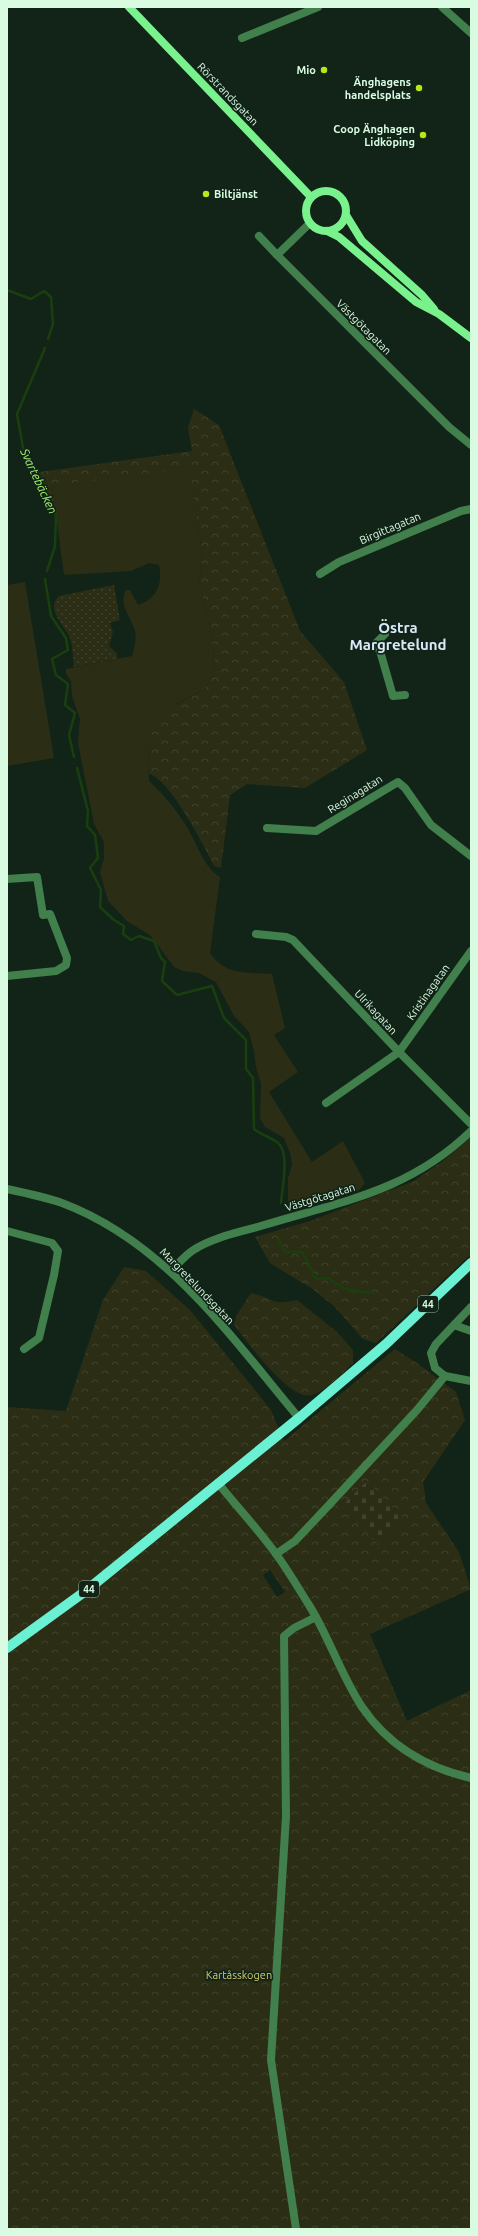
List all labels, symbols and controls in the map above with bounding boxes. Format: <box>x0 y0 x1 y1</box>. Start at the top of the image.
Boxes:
street label: Rörstrandsgatan <box>195 60 261 128</box>
place label: Mio <box>297 64 316 76</box>
marker: Mio <box>319 65 329 75</box>
place label: Änghagens handelsplats <box>345 76 411 101</box>
marker: Änghagens handelsplats <box>414 83 424 93</box>
place label: Coop Änghagen Lidköping <box>333 123 415 148</box>
marker: Coop Änghagen Lidköping <box>418 130 428 140</box>
place label: Biltjänst <box>214 188 258 200</box>
marker: Biltjänst <box>201 189 211 199</box>
street label: Västgötagatan <box>334 297 394 357</box>
water label: Svartebäcken <box>18 445 60 516</box>
street label: Birgittagatan <box>358 510 422 546</box>
district label: Östra Margretelund <box>349 619 447 653</box>
street label: Reginagatan <box>326 772 384 816</box>
street label: Kristinagatan <box>404 962 452 1022</box>
street label: Ulrikagatan <box>352 987 400 1037</box>
street label: Västgötagatan <box>284 1181 356 1213</box>
street label: Margretelundsgatan <box>158 1245 236 1327</box>
road number: 44 <box>418 1296 438 1312</box>
road number: 44 <box>79 1581 99 1597</box>
park label: Kartåsskogen <box>206 1969 272 1981</box>

